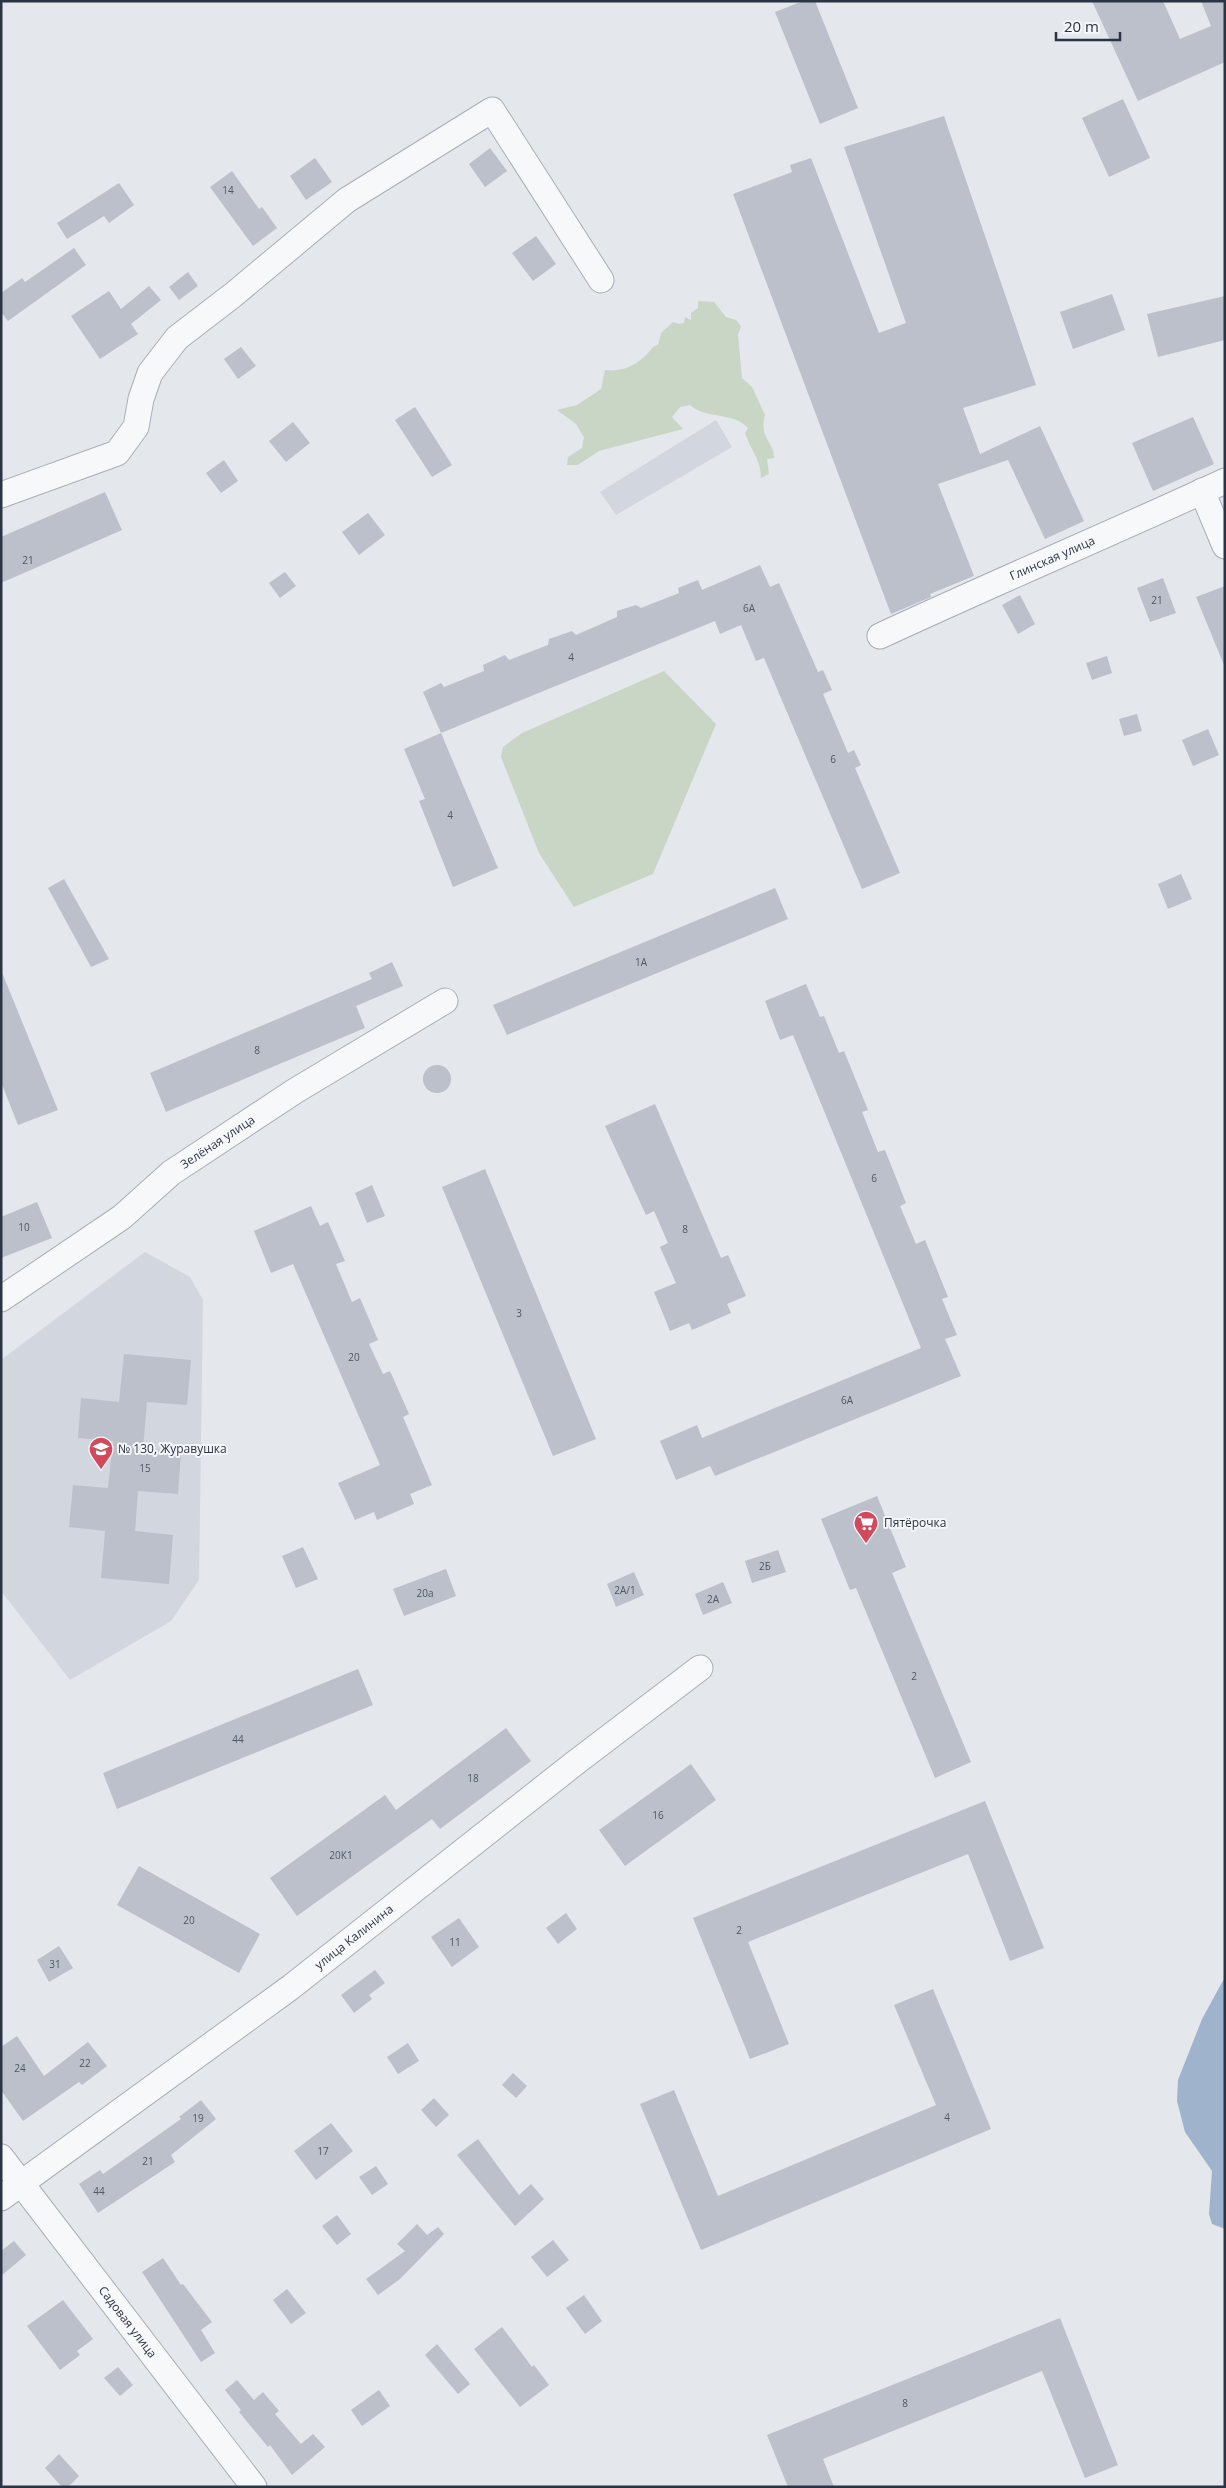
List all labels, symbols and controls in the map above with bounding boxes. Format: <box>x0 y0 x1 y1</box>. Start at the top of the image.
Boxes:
scale bar <box>1056 10 1120 42</box>
text: 20 m <box>1064 16 1099 36</box>
house number: 14 <box>222 183 234 197</box>
street label: Глинская улица <box>1007 532 1097 584</box>
house number: 21 <box>22 553 34 567</box>
house number: 21 <box>1151 593 1163 607</box>
house number: 6А <box>743 601 756 615</box>
house number: 4 <box>568 650 574 664</box>
house number: 6 <box>830 752 836 766</box>
house number: 4 <box>447 808 453 822</box>
house number: 1А <box>635 955 648 969</box>
house number: 8 <box>254 1043 260 1057</box>
street label: Зелёная улица <box>177 1111 258 1173</box>
house number: 6 <box>871 1171 877 1185</box>
house number: 10 <box>18 1220 30 1234</box>
house number: 8 <box>682 1222 688 1236</box>
house number: 3 <box>516 1306 522 1320</box>
house number: 20 <box>348 1350 360 1364</box>
house number: 6А <box>841 1393 854 1407</box>
school or university icon: № 130, Журавушка <box>88 1436 114 1470</box>
place label: № 130, Журавушка <box>118 1440 227 1457</box>
house number: 15 <box>139 1461 151 1475</box>
supermarket icon: Пятёрочка <box>853 1510 879 1544</box>
place label: Пятёрочка <box>884 1514 946 1531</box>
house number: 2Б <box>759 1559 771 1573</box>
house number: 2А/1 <box>614 1583 636 1597</box>
house number: 20а <box>417 1586 434 1600</box>
house number: 2А <box>707 1592 720 1606</box>
house number: 2 <box>911 1669 917 1683</box>
house number: 44 <box>232 1732 244 1746</box>
house number: 18 <box>467 1771 479 1785</box>
house number: 16 <box>652 1808 664 1822</box>
house number: 20К1 <box>329 1848 353 1862</box>
street label: улица Калинина <box>311 1900 397 1973</box>
house number: 20 <box>183 1913 195 1927</box>
house number: 2 <box>736 1923 742 1937</box>
house number: 11 <box>449 1935 461 1949</box>
house number: 31 <box>49 1957 61 1971</box>
house number: 22 <box>79 2056 91 2070</box>
house number: 24 <box>14 2061 26 2075</box>
house number: 4 <box>944 2110 950 2124</box>
house number: 19 <box>192 2111 204 2125</box>
house number: 17 <box>317 2144 329 2158</box>
house number: 21 <box>142 2154 154 2168</box>
house number: 44 <box>93 2184 105 2198</box>
street label: Садовая улица <box>95 2282 161 2361</box>
house number: 8 <box>902 2396 908 2410</box>

